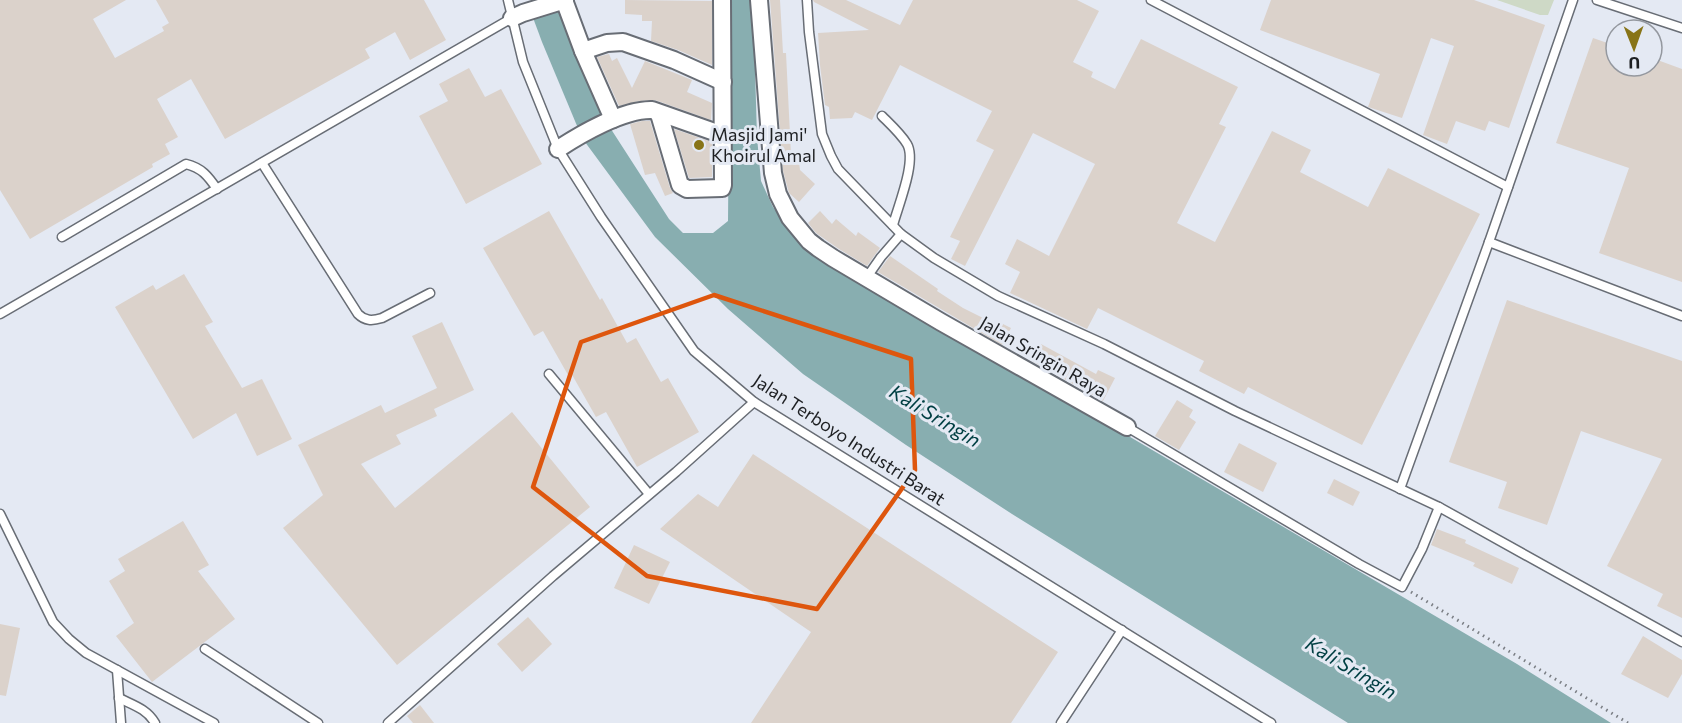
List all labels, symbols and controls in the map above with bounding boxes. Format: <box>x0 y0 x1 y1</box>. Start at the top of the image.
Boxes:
north arrow <box>1604 18 1664 78</box>
text: U <box>1628 54 1640 73</box>
place label: Masjid Jami' Khoirul Amal <box>711 123 816 166</box>
marker: Masjid Jami' Khoirul Amal <box>692 138 706 152</box>
street label: Jalan Sringin Raya <box>976 311 1111 401</box>
street label: Jalan Terboyo Industri Barat <box>749 369 950 510</box>
water label: Kali Sringin <box>886 379 985 452</box>
water label: Kali Sringin <box>1302 631 1401 704</box>

